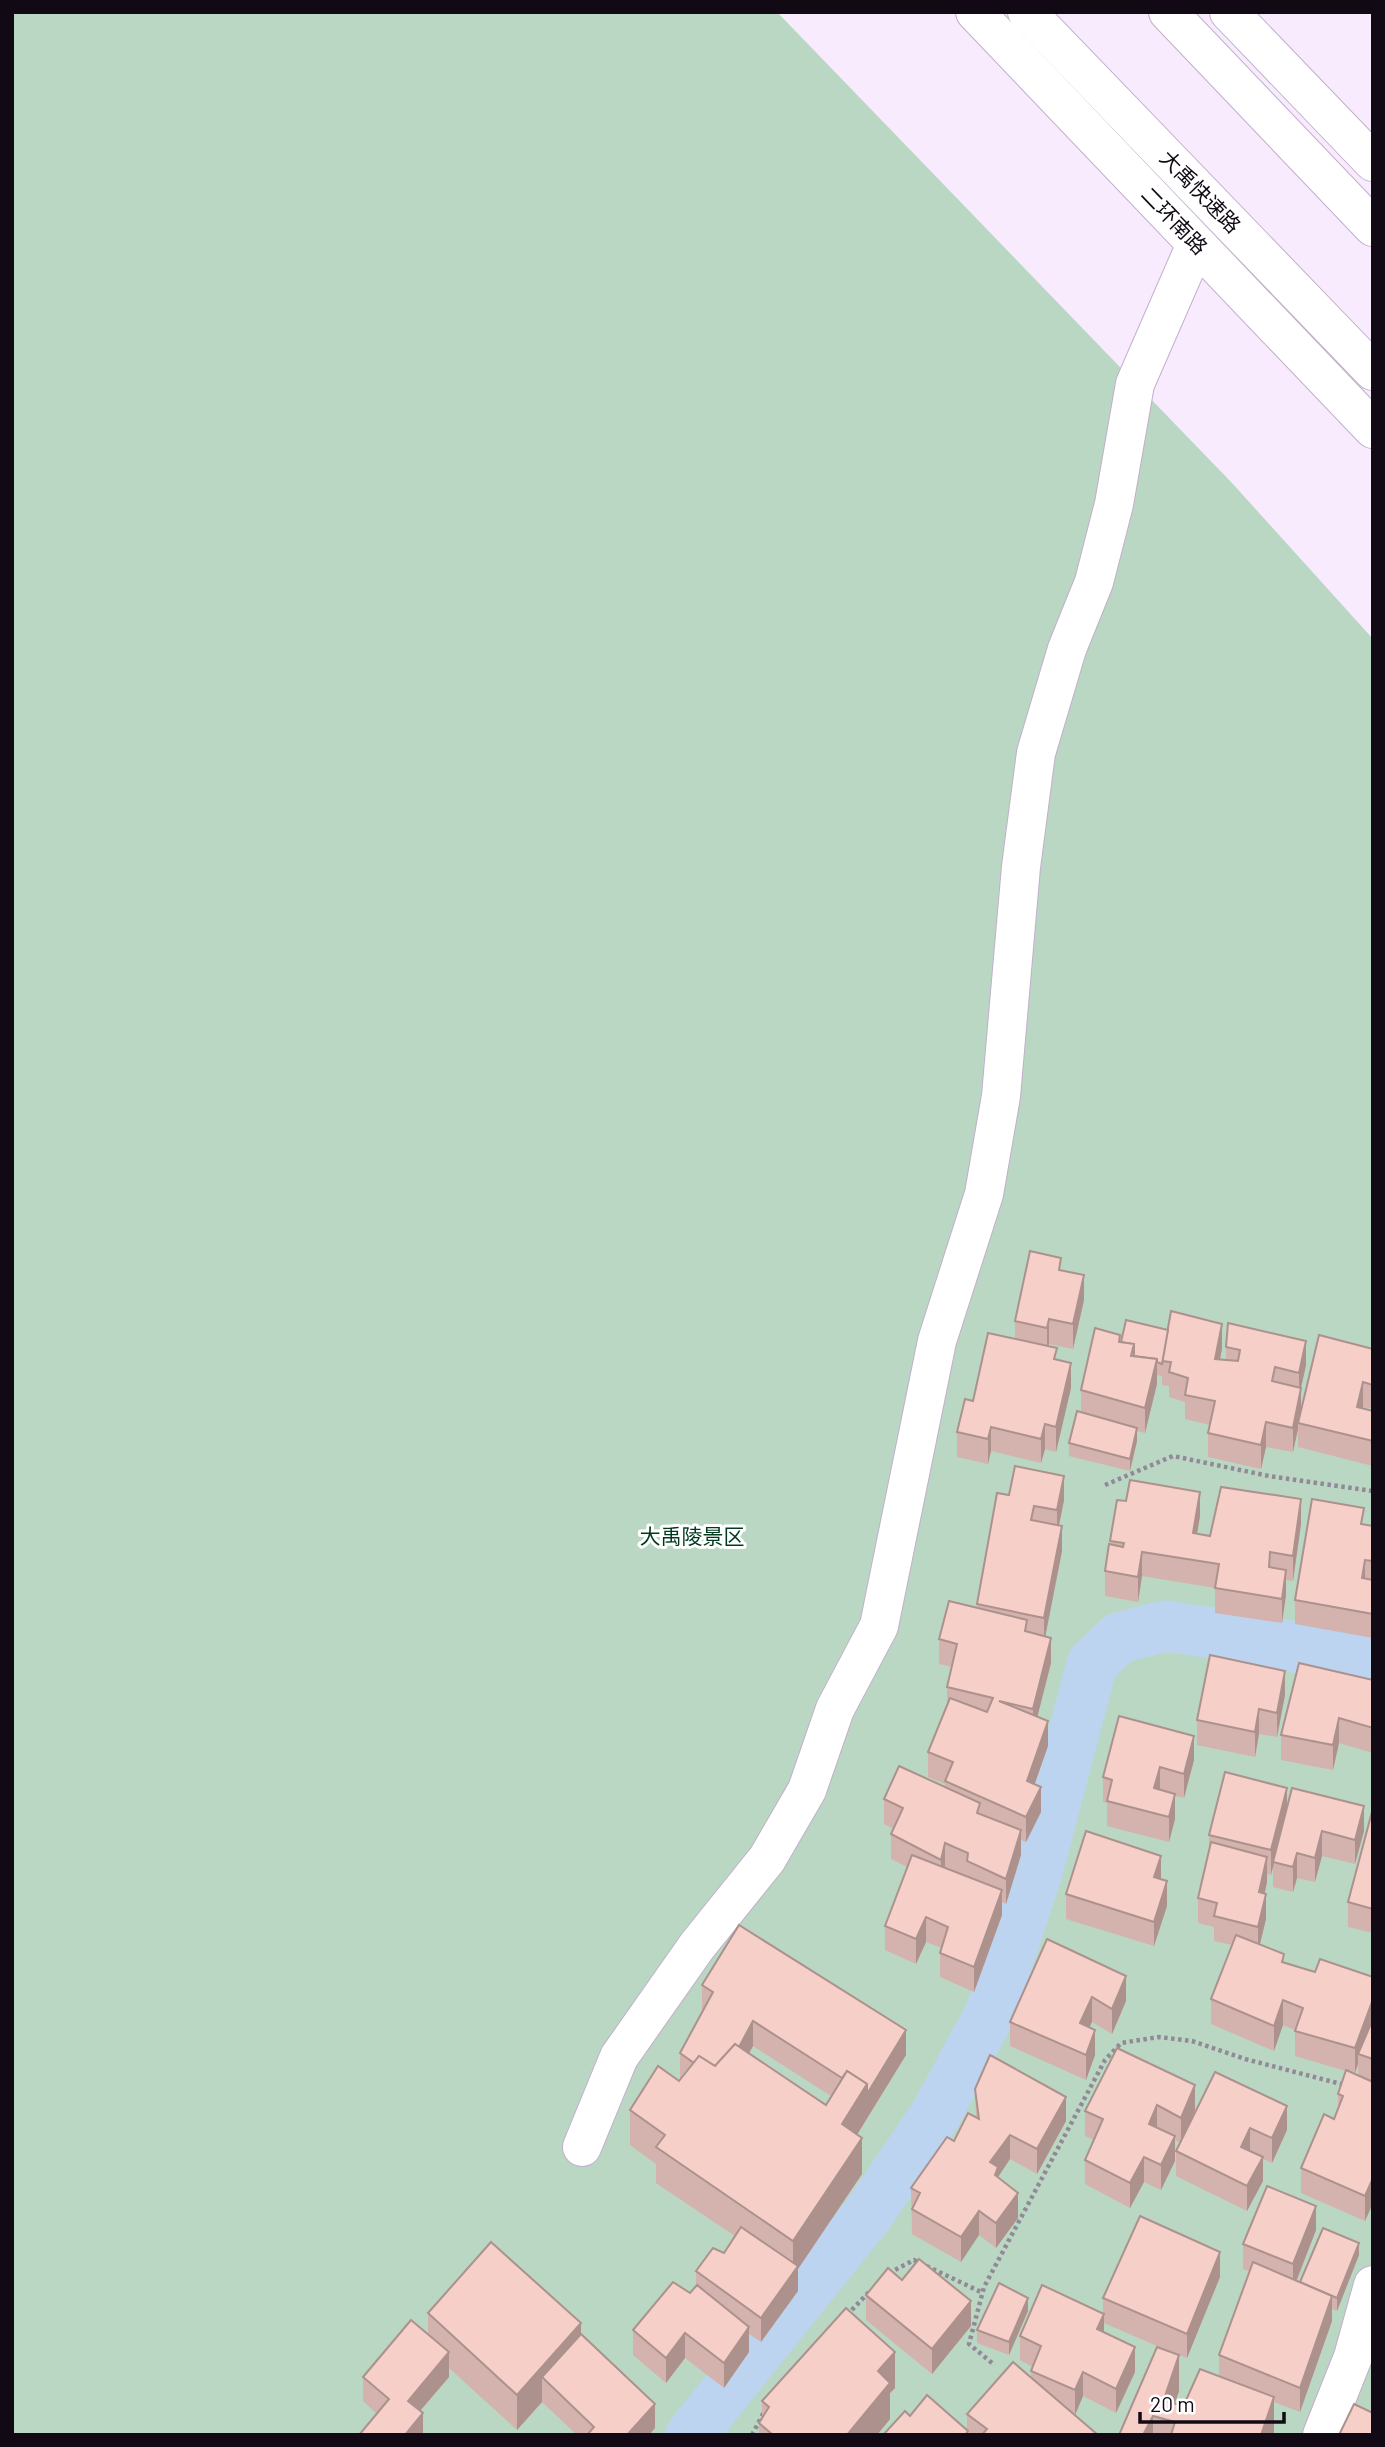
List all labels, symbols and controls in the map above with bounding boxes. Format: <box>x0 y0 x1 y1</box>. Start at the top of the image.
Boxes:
street label: 大禹快速路 <box>1156 145 1247 237</box>
street label: 二环南路 <box>1137 181 1213 259</box>
park label: 大禹陵景区 <box>640 1523 745 1548</box>
scale bar <box>1140 2380 1284 2424</box>
text: 20 m <box>1150 2391 1195 2416</box>

